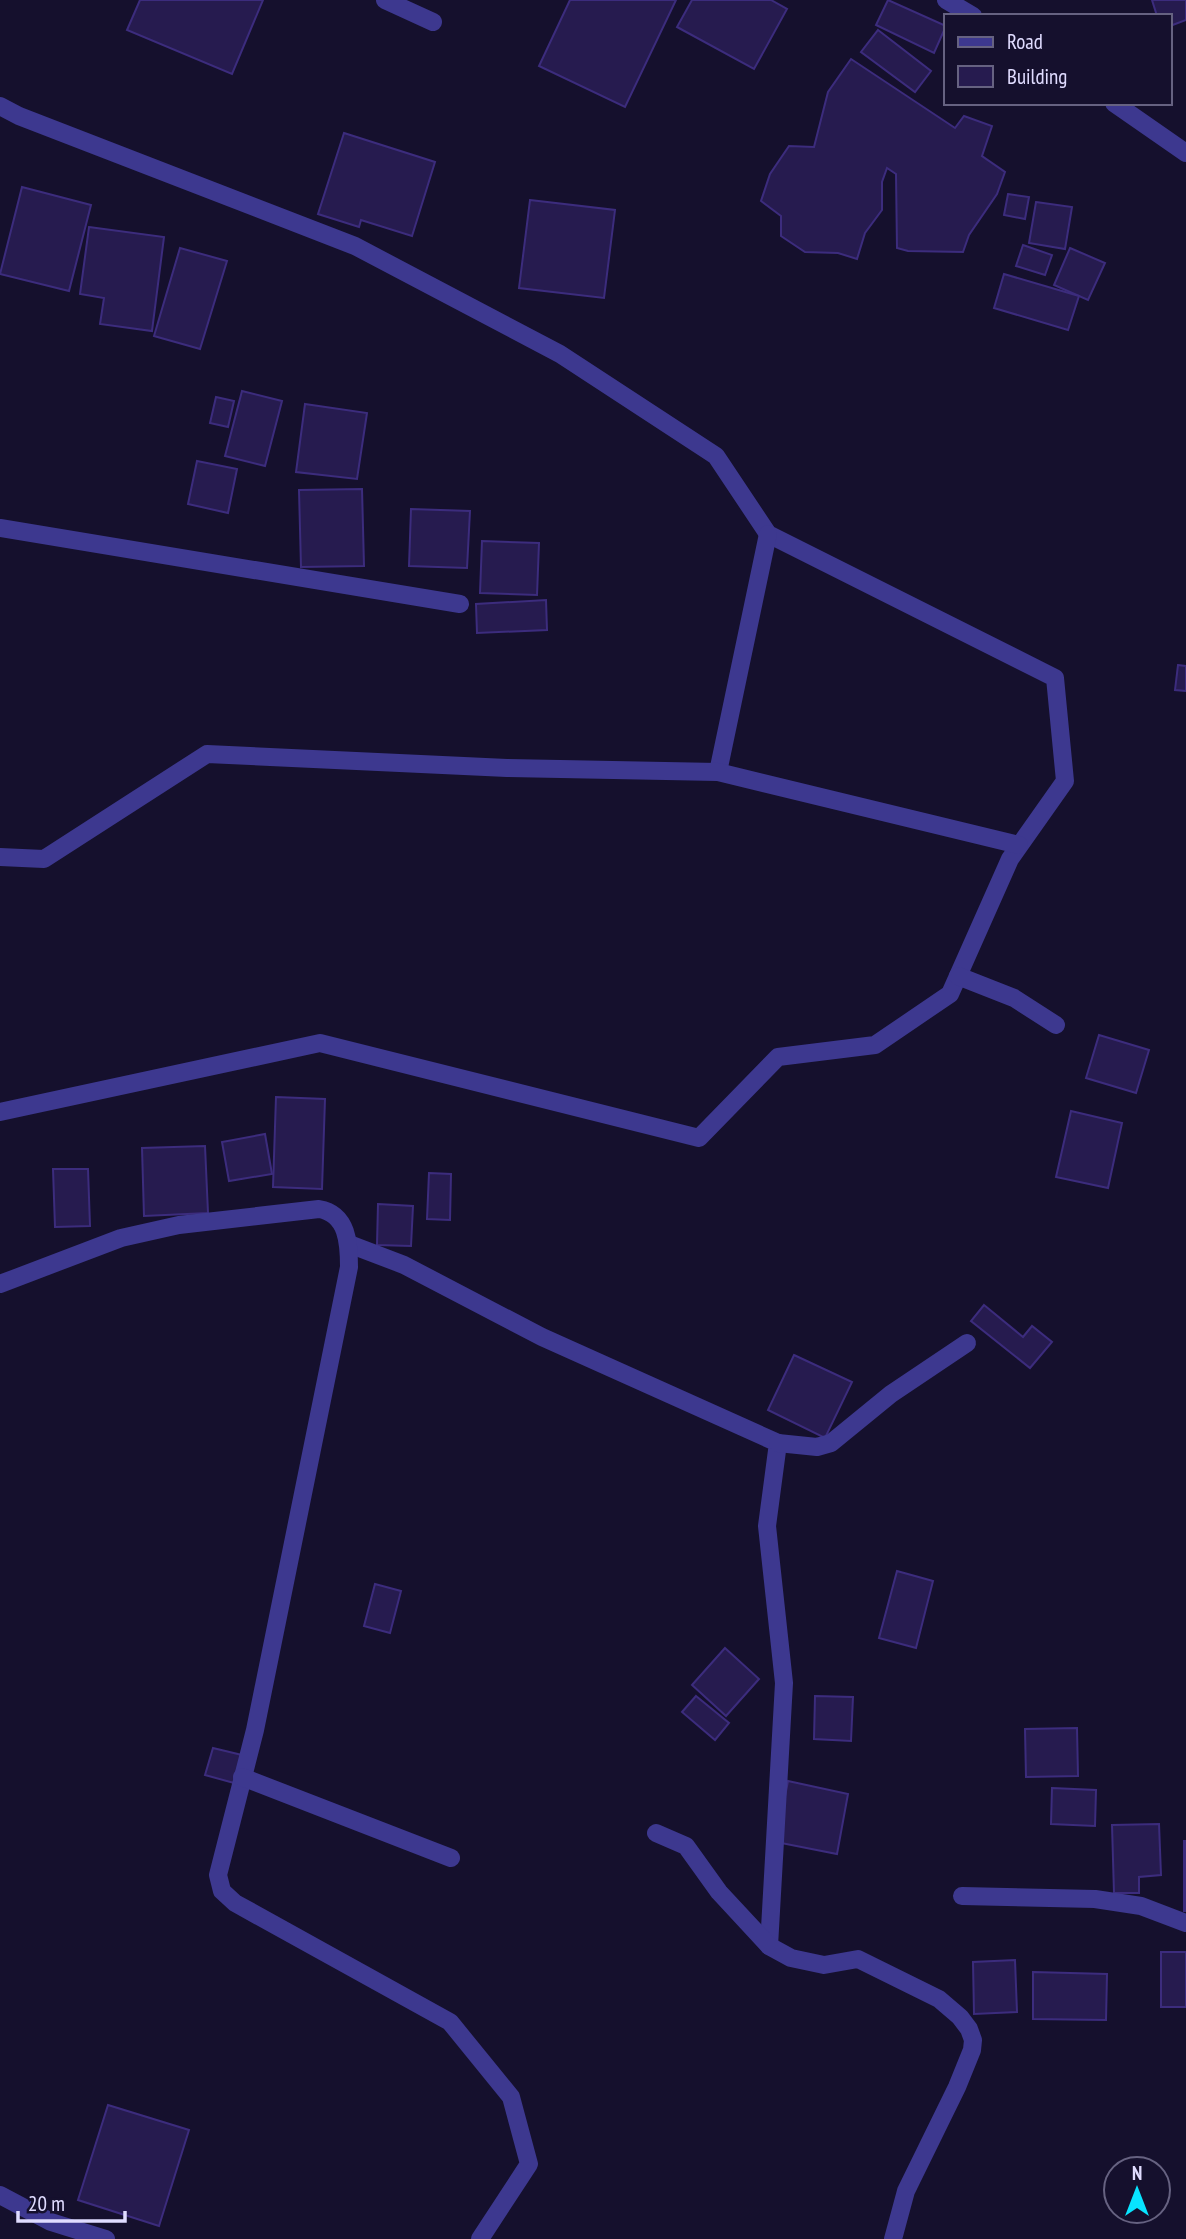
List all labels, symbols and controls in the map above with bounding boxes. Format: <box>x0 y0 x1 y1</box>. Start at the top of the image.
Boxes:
legend <box>944 14 1172 105</box>
text: Road <box>1007 28 1043 55</box>
text: Building <box>1007 63 1067 90</box>
north arrow <box>1102 2155 1172 2225</box>
text: N <box>1132 2161 1142 2185</box>
scale bar <box>18 2180 124 2224</box>
text: 20 m <box>28 2190 65 2217</box>

